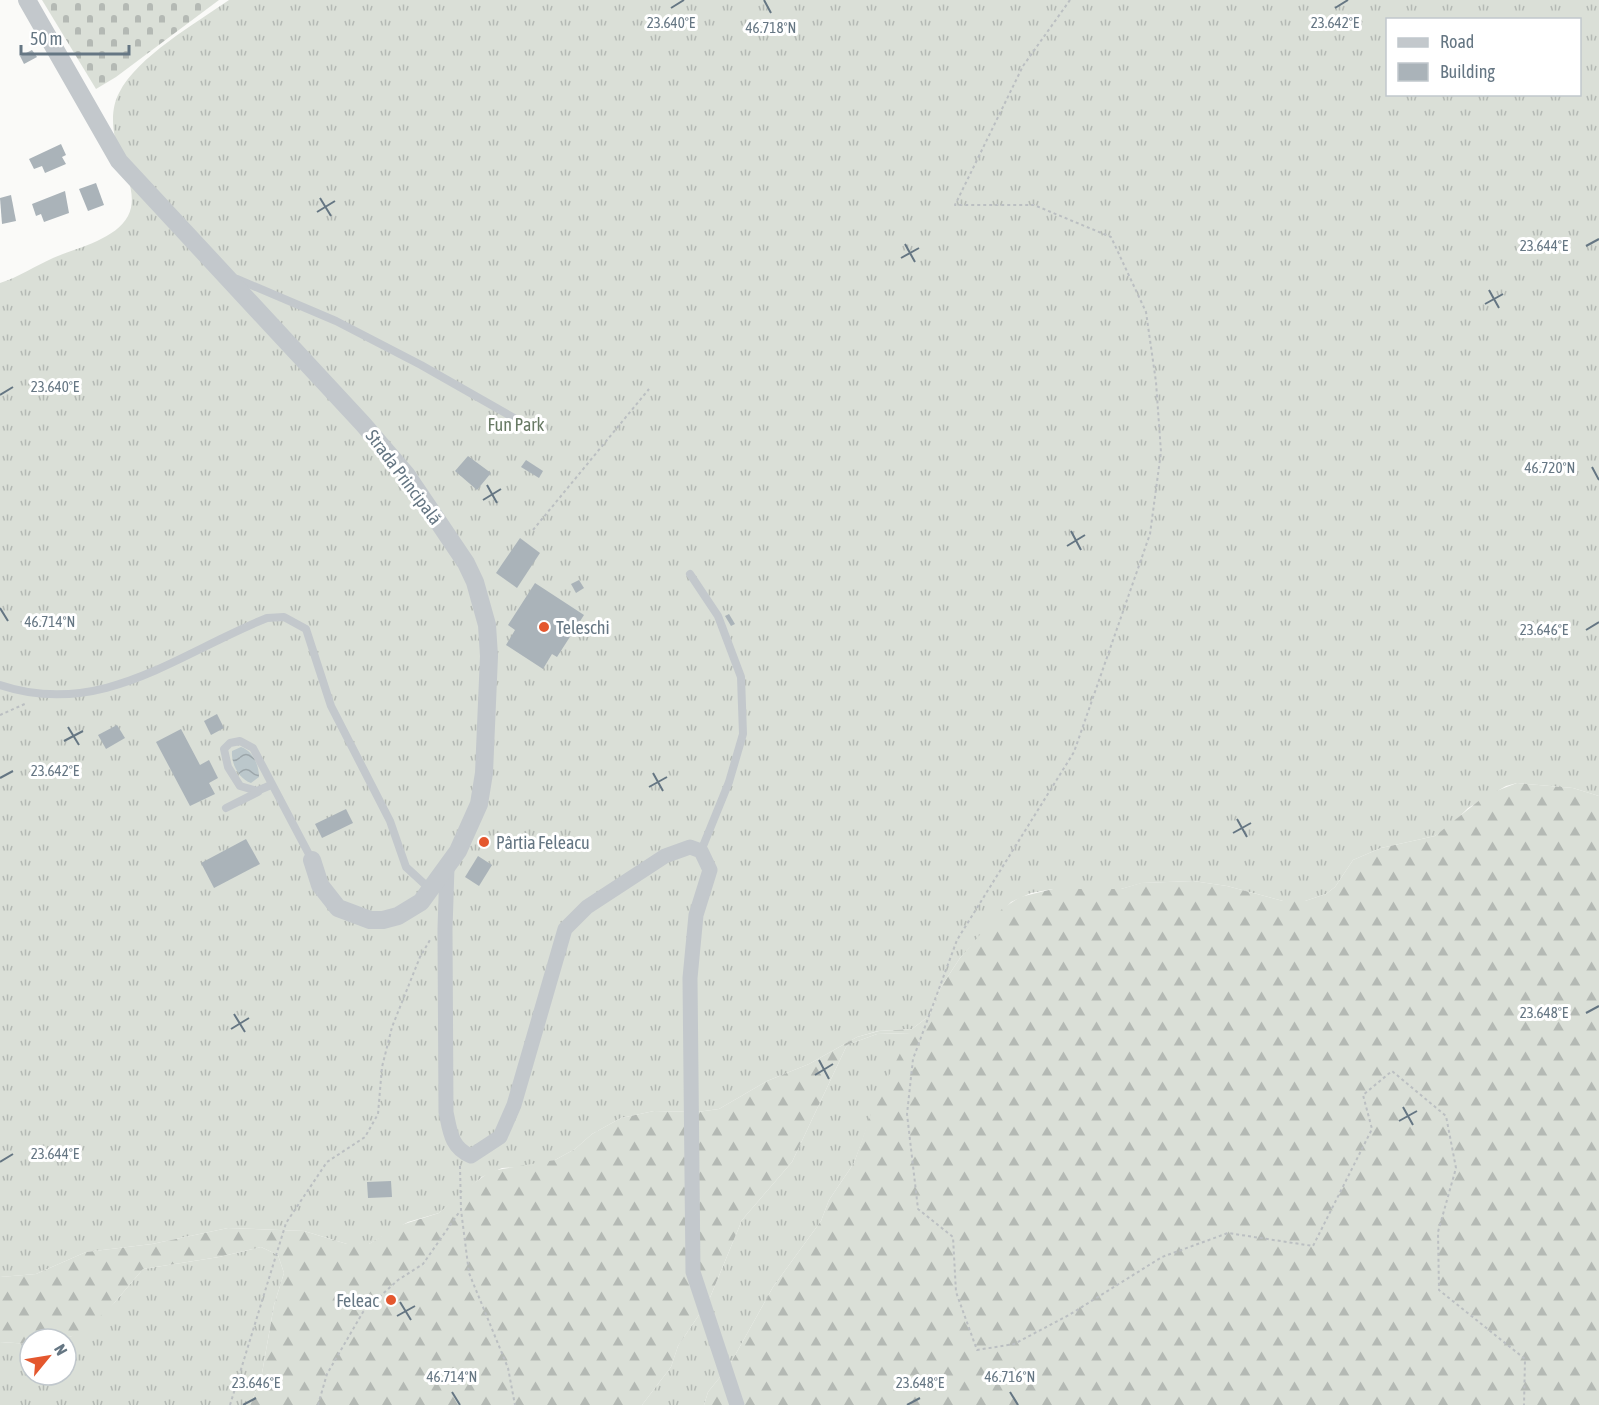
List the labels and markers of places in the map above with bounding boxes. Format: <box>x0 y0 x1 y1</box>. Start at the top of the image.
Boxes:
place label: Teleschi <box>556 617 610 638</box>
marker: Teleschi <box>537 620 551 634</box>
place label: Pârtia Feleacu <box>496 832 590 853</box>
marker: Pârtia Feleacu <box>477 835 491 849</box>
place label: Feleac <box>336 1290 379 1311</box>
marker: Feleac <box>384 1293 398 1307</box>

